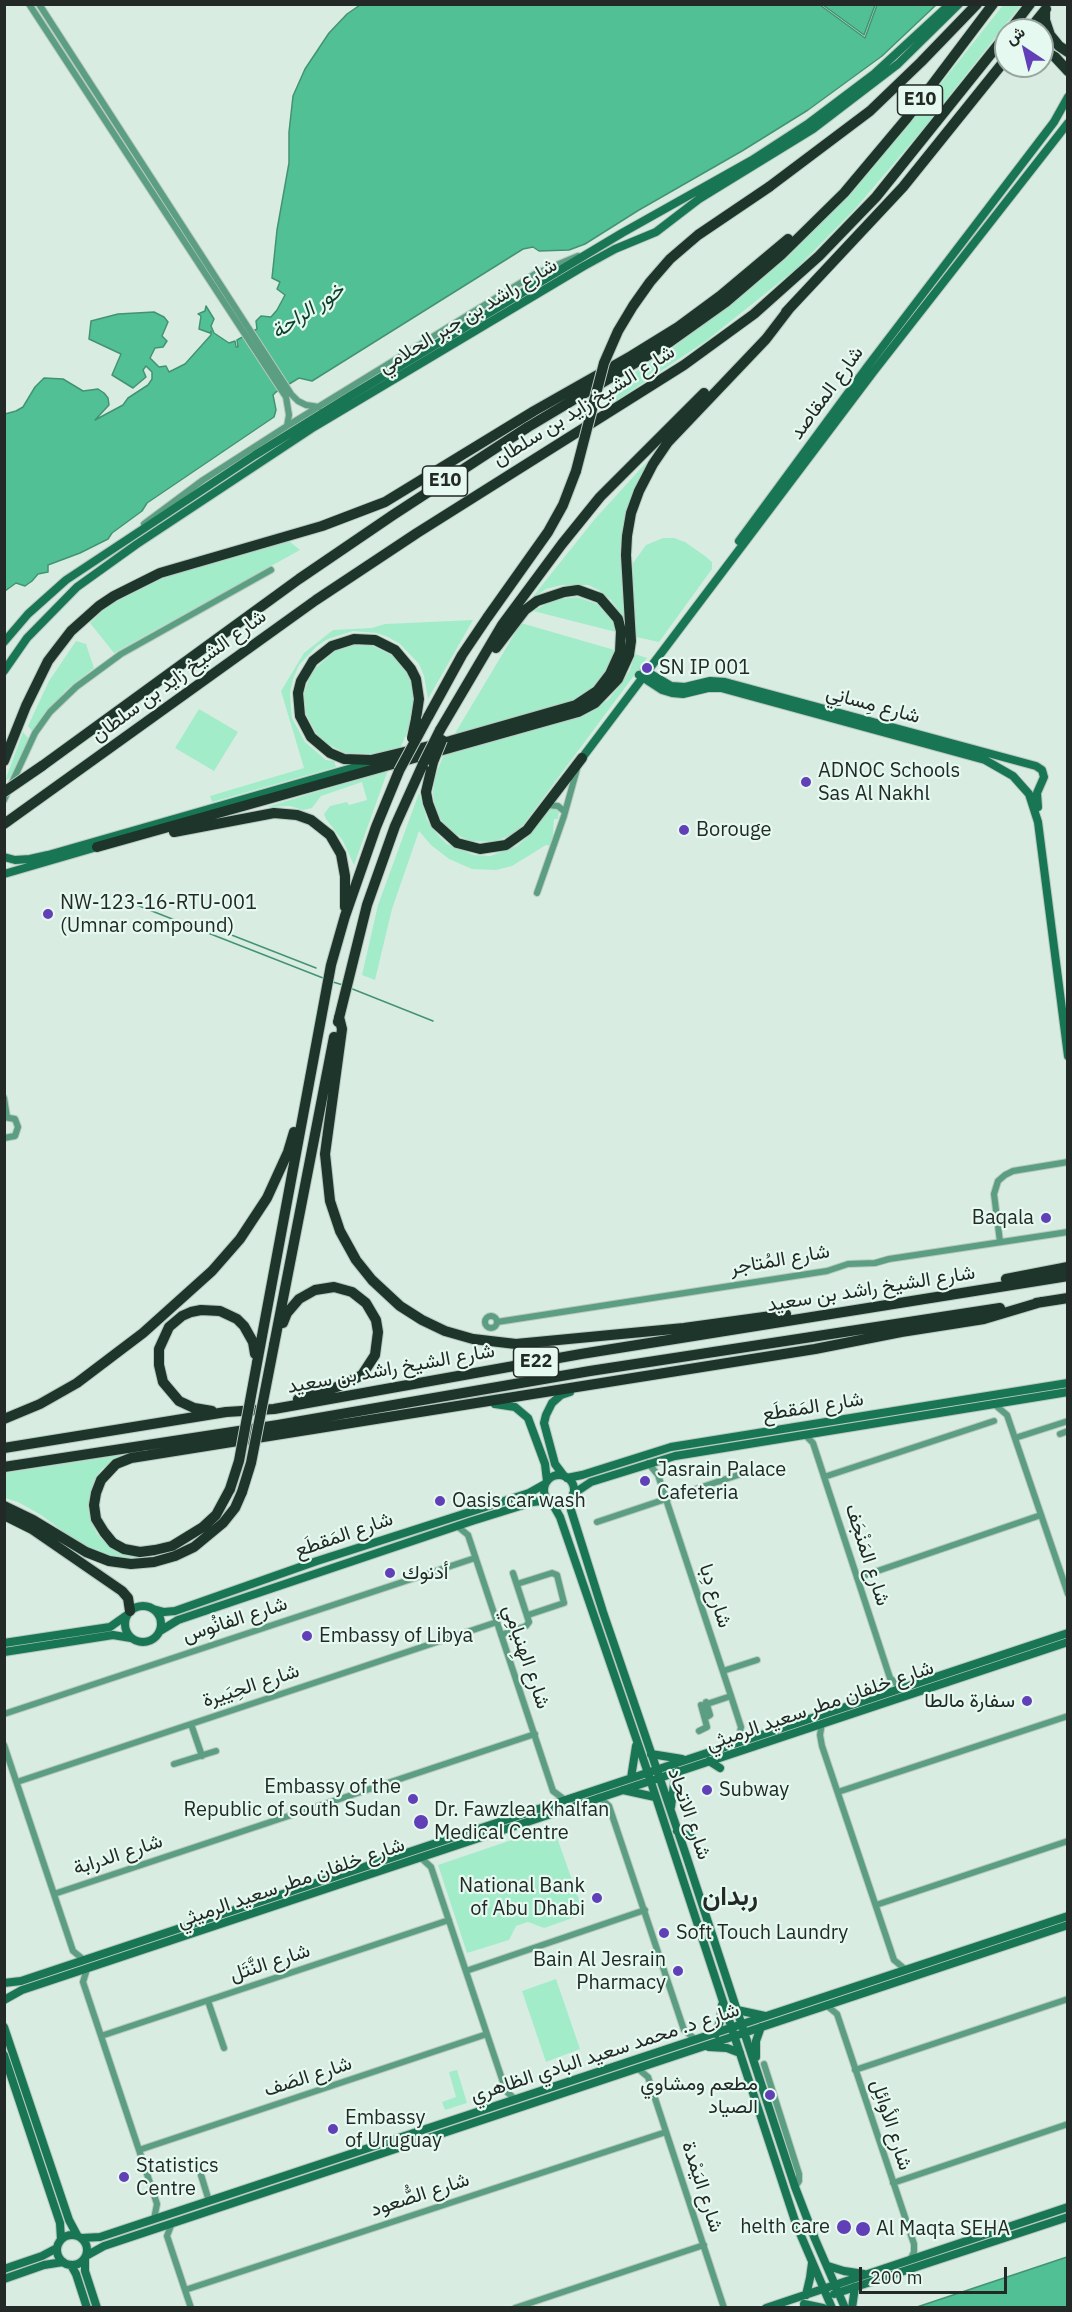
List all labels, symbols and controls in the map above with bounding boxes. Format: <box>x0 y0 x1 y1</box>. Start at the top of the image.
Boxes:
north arrow <box>994 18 1054 78</box>
text: ش <box>1001 21 1028 49</box>
road number: E10 <box>898 85 942 115</box>
street label: شارع راشد بن جبر الحلامي <box>374 253 562 379</box>
water label: خور الراحة <box>267 277 349 345</box>
street label: شارع الشيخ زايد بن سلطان <box>489 340 679 472</box>
street label: شارع المقاصد <box>785 342 869 444</box>
road number: E10 <box>422 466 468 496</box>
street label: شارع الشيخ زايد بن سلطان <box>87 605 271 747</box>
place label: SN IP 001 <box>659 656 750 680</box>
marker: SN IP 001 <box>640 661 654 675</box>
street label: شارع مِسانِي <box>823 681 923 729</box>
place label: ADNOC Schools Sas Al Nakhl <box>818 759 960 806</box>
marker: ADNOC Schools Sas Al Nakhl <box>799 775 813 789</box>
place label: Borouge <box>696 818 771 842</box>
marker: Borouge <box>677 823 691 837</box>
place label: NW-123-16-RTU-001 (Umnar compound) <box>60 891 257 938</box>
marker: NW-123-16-RTU-001 (Umnar compound) <box>41 907 55 921</box>
place label: Baqala <box>972 1206 1034 1230</box>
marker: Baqala <box>1039 1211 1053 1225</box>
street label: شارع المُتاجر <box>728 1239 832 1281</box>
street label: شارع الشيخ راشد بن سعيد <box>765 1261 977 1317</box>
street label: شارع الشيخ راشد بن سعيد <box>285 1339 497 1399</box>
road number: E22 <box>514 1347 558 1377</box>
street label: شارع المَقطَع <box>761 1387 865 1427</box>
place label: Jasrain Palace Cafeteria <box>657 1458 786 1505</box>
marker: Jasrain Palace Cafeteria <box>638 1474 652 1488</box>
place label: Oasis car wash <box>452 1489 586 1513</box>
marker: Oasis car wash <box>433 1494 447 1508</box>
street label: شارع المَنْجَف <box>839 1501 895 1609</box>
street label: شارع المَقطَع <box>292 1507 396 1563</box>
place label: أدنوك <box>402 1561 448 1585</box>
street label: شارع دِبا <box>693 1561 737 1631</box>
marker: أدنوك <box>383 1566 397 1580</box>
street label: شارع الفانُوس <box>180 1592 290 1648</box>
street label: شارع الهِنيامِي <box>497 1602 555 1712</box>
place label: Embassy of Libya <box>319 1624 473 1648</box>
marker: Embassy of Libya <box>300 1629 314 1643</box>
street label: شارع خلفان مطر سعيد الرميثي <box>703 1656 937 1756</box>
street label: شارع الحِيَيرة <box>200 1659 302 1713</box>
place label: سفارة مالطا <box>924 1689 1015 1713</box>
marker: سفارة مالطا <box>1020 1694 1034 1708</box>
street label: شارع الاتحاد <box>662 1765 716 1863</box>
place label: Embassy of the Republic of south Sudan <box>183 1775 401 1822</box>
place label: Subway <box>719 1778 789 1802</box>
marker: Subway <box>700 1783 714 1797</box>
marker: Embassy of the Republic of south Sudan <box>406 1792 420 1806</box>
place label: Dr. Fawzlea Khalfan Medical Centre <box>434 1798 609 1845</box>
marker: Dr. Fawzlea Khalfan Medical Centre <box>412 1813 430 1831</box>
street label: شارع الدرابة <box>70 1829 166 1881</box>
street label: شارع خلفان مطر سعيد الرميثي <box>174 1833 408 1933</box>
place label: National Bank of Abu Dhabi <box>459 1874 585 1921</box>
district label: ربدان <box>702 1881 758 1913</box>
marker: National Bank of Abu Dhabi <box>590 1891 604 1905</box>
place label: Soft Touch Laundry <box>676 1921 848 1945</box>
marker: Soft Touch Laundry <box>657 1926 671 1940</box>
street label: شارع النَّتَل <box>227 1939 313 1987</box>
place label: Bain Al Jesrain Pharmacy <box>533 1948 666 1995</box>
marker: Bain Al Jesrain Pharmacy <box>671 1964 685 1978</box>
street label: شارع د. محمد سعيد البادي الظاهري <box>467 1998 743 2108</box>
street label: شارع الصَف <box>261 2052 355 2102</box>
place label: مطعم ومشاوي الصياد <box>640 2072 758 2119</box>
street label: شارع الأوائِل <box>865 2077 917 2173</box>
marker: مطعم ومشاوي الصياد <box>763 2088 777 2102</box>
place label: Embassy of Uruguay <box>345 2106 442 2153</box>
marker: Embassy of Uruguay <box>326 2122 340 2136</box>
street label: شارع اليَمْدة <box>676 2139 728 2235</box>
place label: Statistics Centre <box>136 2154 219 2201</box>
street label: شارع الصُّعود <box>368 2168 472 2222</box>
marker: Statistics Centre <box>117 2170 131 2184</box>
place label: helth care <box>740 2215 830 2239</box>
place label: Al Maqta SEHA <box>876 2217 1010 2241</box>
marker: helth care <box>835 2218 853 2236</box>
marker: Al Maqta SEHA <box>854 2220 872 2238</box>
scale bar <box>862 2255 1010 2293</box>
text: 200 m <box>870 2266 922 2289</box>

